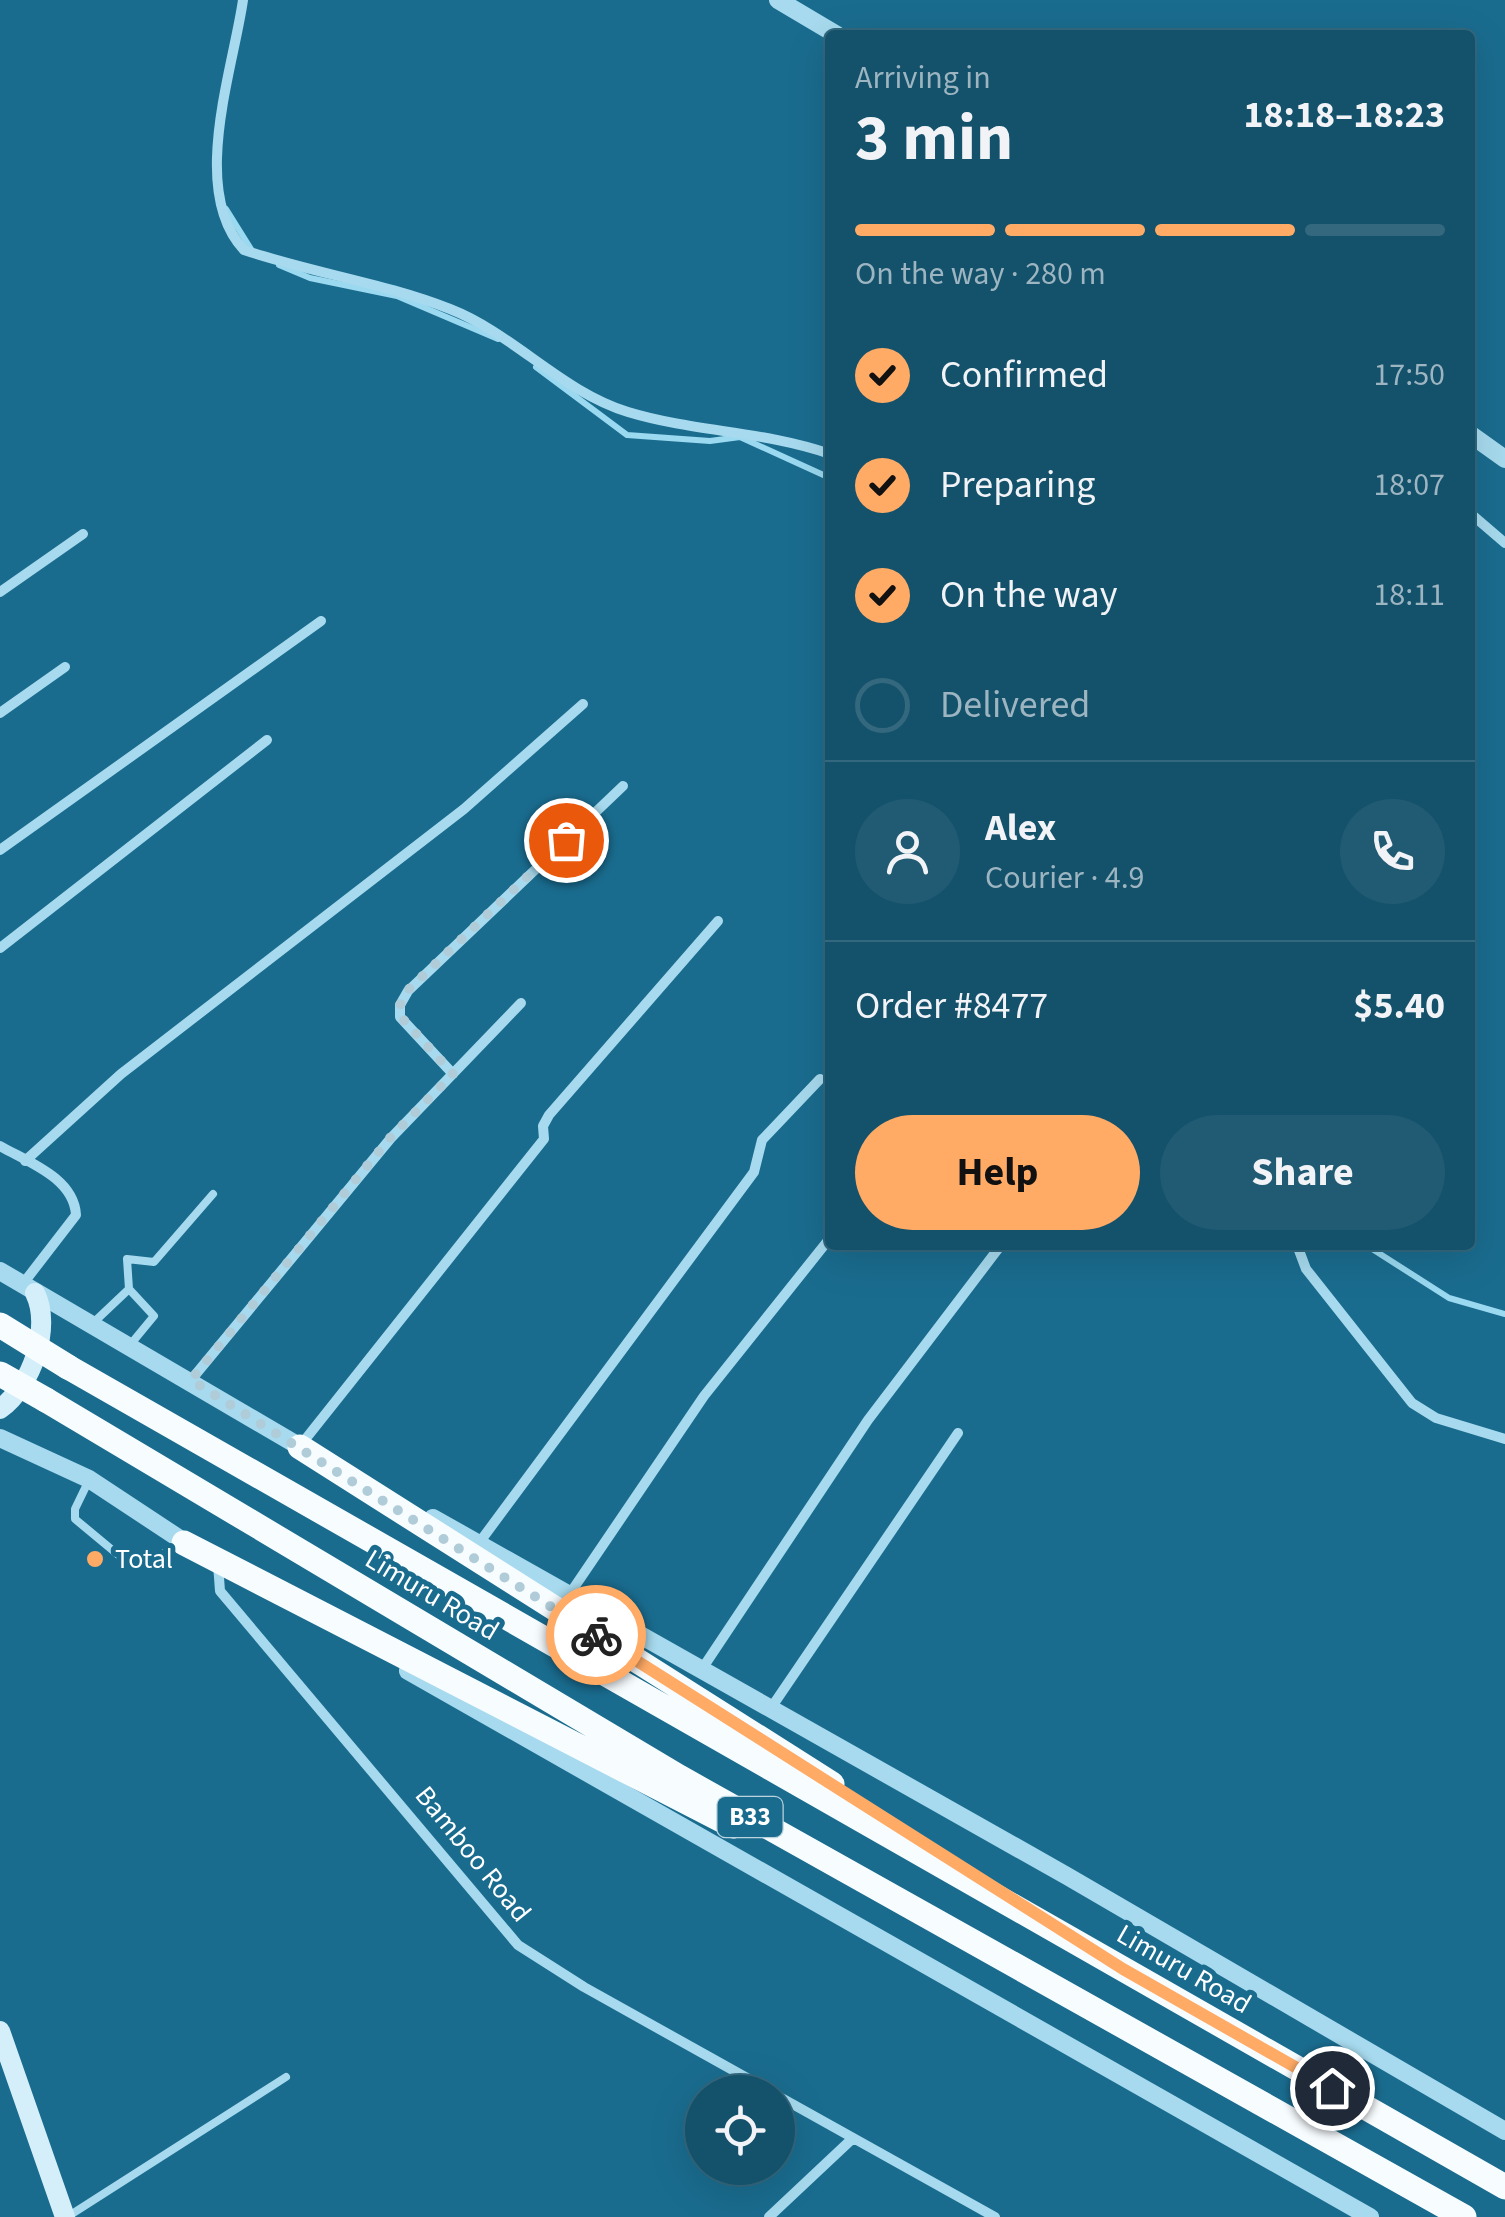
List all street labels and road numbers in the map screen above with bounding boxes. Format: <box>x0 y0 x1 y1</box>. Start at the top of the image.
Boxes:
street label: Limuru Road <box>358 1539 506 1651</box>
street label: Bamboo Road <box>405 1777 541 1931</box>
road number: B33 <box>718 1797 782 1837</box>
street label: Limuru Road <box>1109 1914 1259 2024</box>

